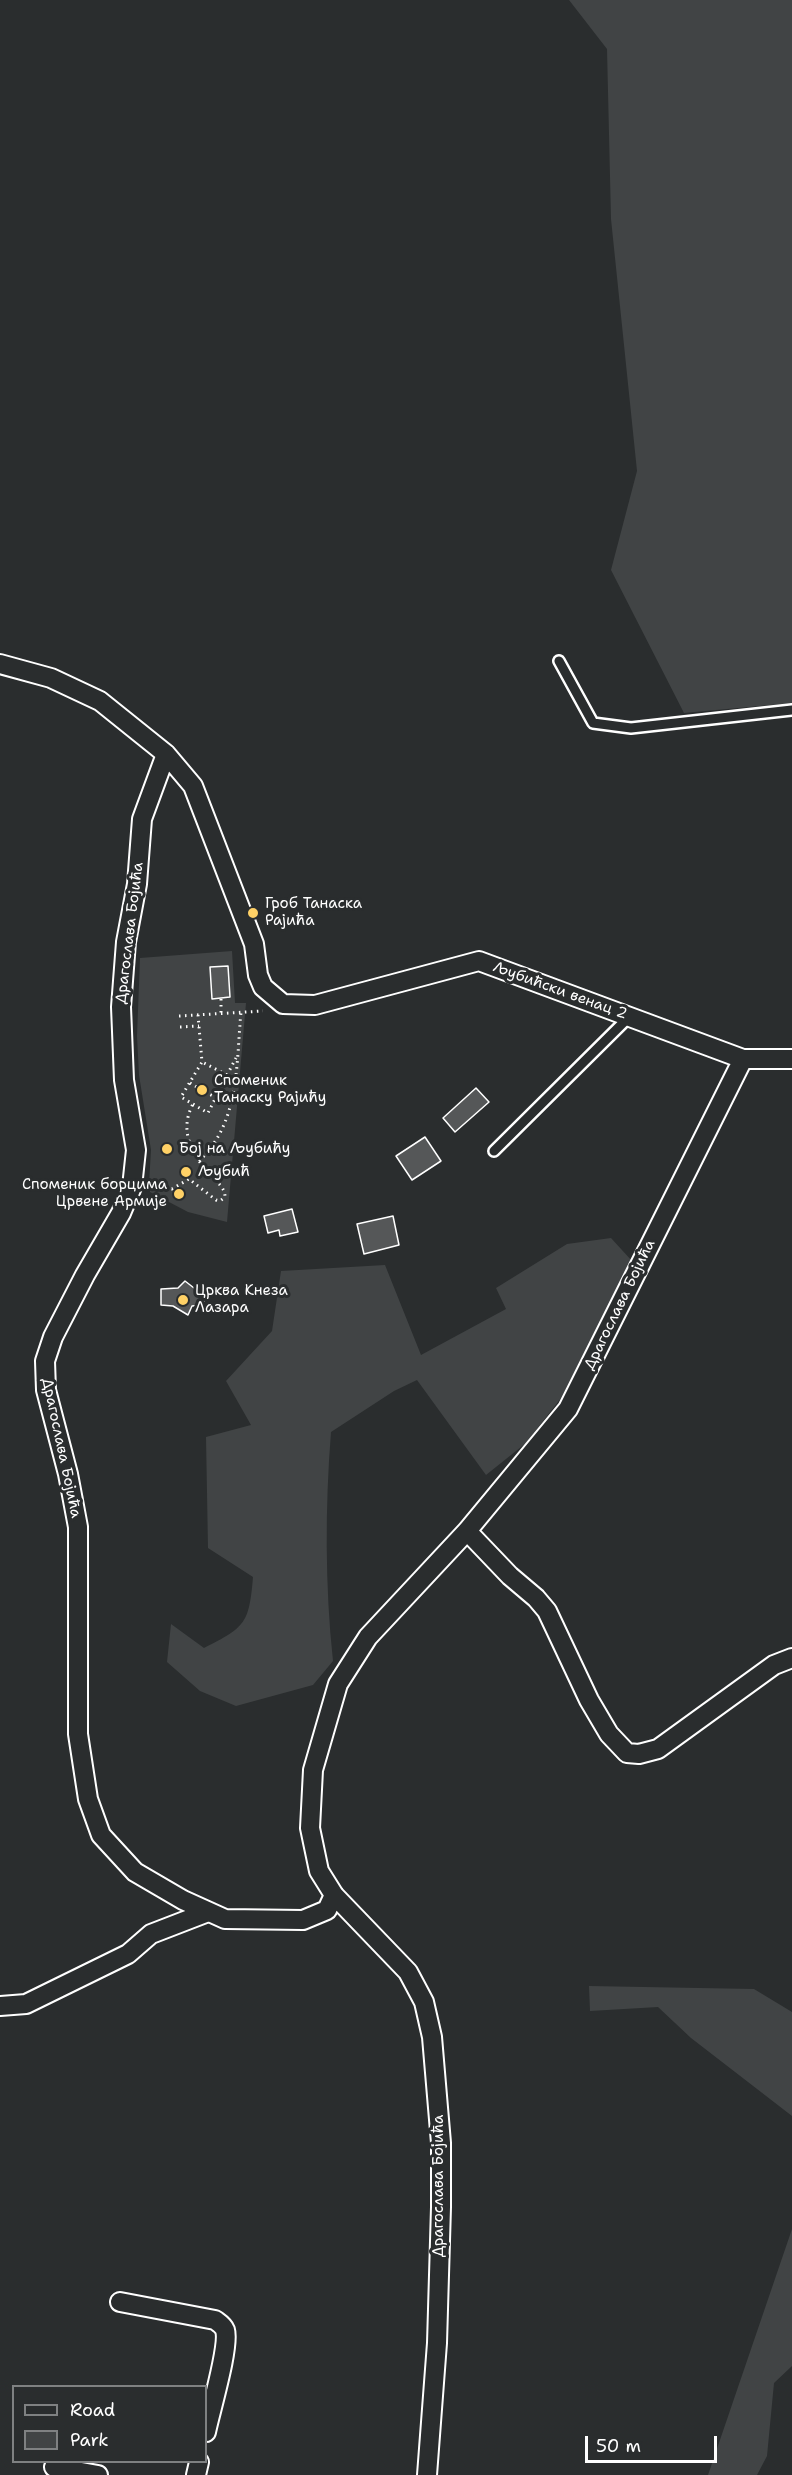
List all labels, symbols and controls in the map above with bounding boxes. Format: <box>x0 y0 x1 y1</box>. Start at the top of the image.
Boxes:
street label: Драгослава Бојића <box>112 861 148 1005</box>
place label: Гроб Танаска Рајића <box>265 895 362 930</box>
marker: Гроб Танаска Рајића <box>246 906 260 920</box>
street label: Љубићски венац 2 <box>491 958 629 1024</box>
place label: Споменик Танаску Рајићу <box>214 1072 326 1107</box>
marker: Споменик Танаску Рајићу <box>195 1083 209 1097</box>
place label: Бој на Љубићу <box>179 1140 290 1158</box>
marker: Бој на Љубићу <box>160 1142 174 1156</box>
place label: Љубић <box>198 1163 250 1181</box>
marker: Љубић <box>179 1165 193 1179</box>
place label: Споменик борцима Црвене Армије <box>22 1176 167 1211</box>
marker: Споменик борцима Црвене Армије <box>172 1187 186 1201</box>
street label: Драгослава Бојића <box>581 1237 659 1373</box>
place label: Црква Кнеза Лазара <box>195 1282 288 1317</box>
marker: Црква Кнеза Лазара <box>176 1293 190 1307</box>
street label: Драгослава Бојића <box>37 1376 85 1520</box>
street label: Драгослава Бојића <box>430 2115 448 2257</box>
legend <box>12 2385 207 2463</box>
text: Road <box>70 2398 115 2422</box>
scale bar <box>588 2424 720 2462</box>
text: Park <box>70 2428 109 2452</box>
text: 50 m <box>596 2434 641 2458</box>

